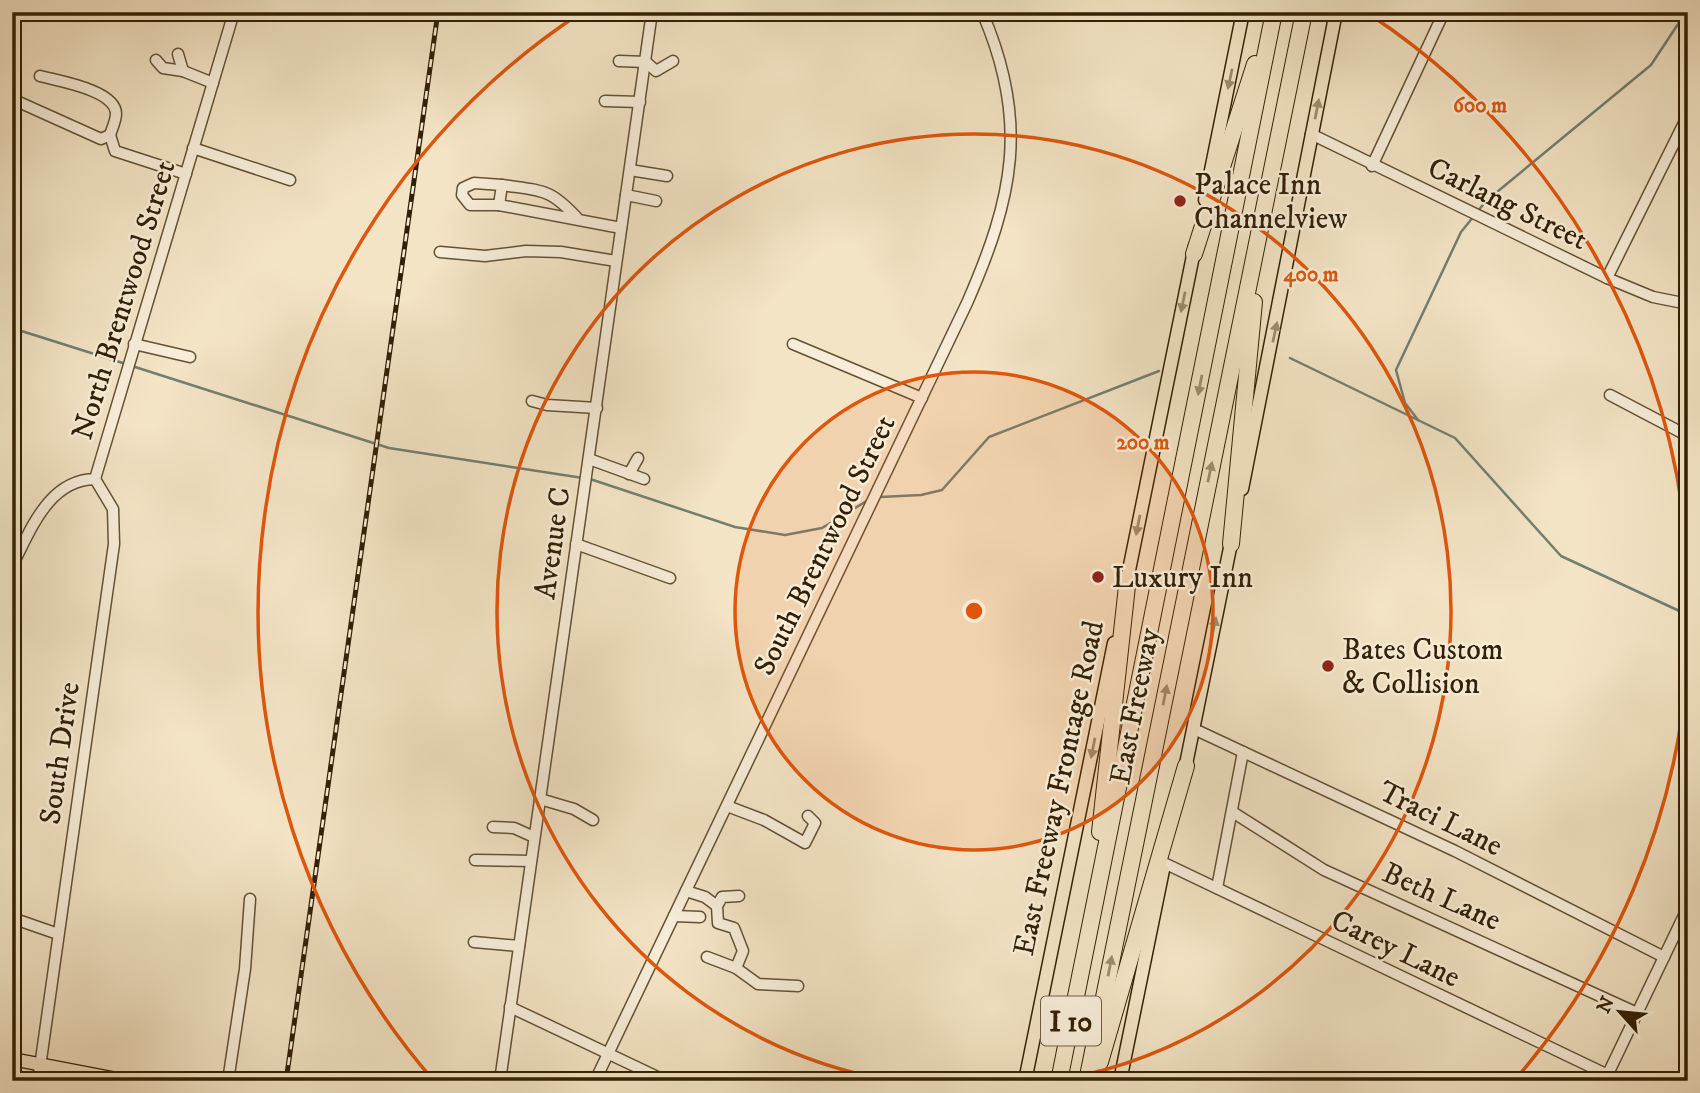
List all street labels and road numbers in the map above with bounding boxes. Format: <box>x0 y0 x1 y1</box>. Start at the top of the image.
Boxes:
street label: Carlang Street <box>1421 150 1593 259</box>
street label: North Brentwood Street <box>64 157 184 444</box>
street label: South Brentwood Street <box>746 410 904 682</box>
street label: Avenue C <box>527 485 580 602</box>
street label: East Freeway Frontage Road <box>1006 617 1113 959</box>
street label: East Freeway <box>1102 624 1169 788</box>
street label: South Drive <box>32 680 89 827</box>
street label: Traci Lane <box>1372 774 1508 865</box>
street label: Beth Lane <box>1377 855 1506 940</box>
street label: Carey Lane <box>1325 902 1466 997</box>
road number: I 10 <box>1041 996 1101 1046</box>

